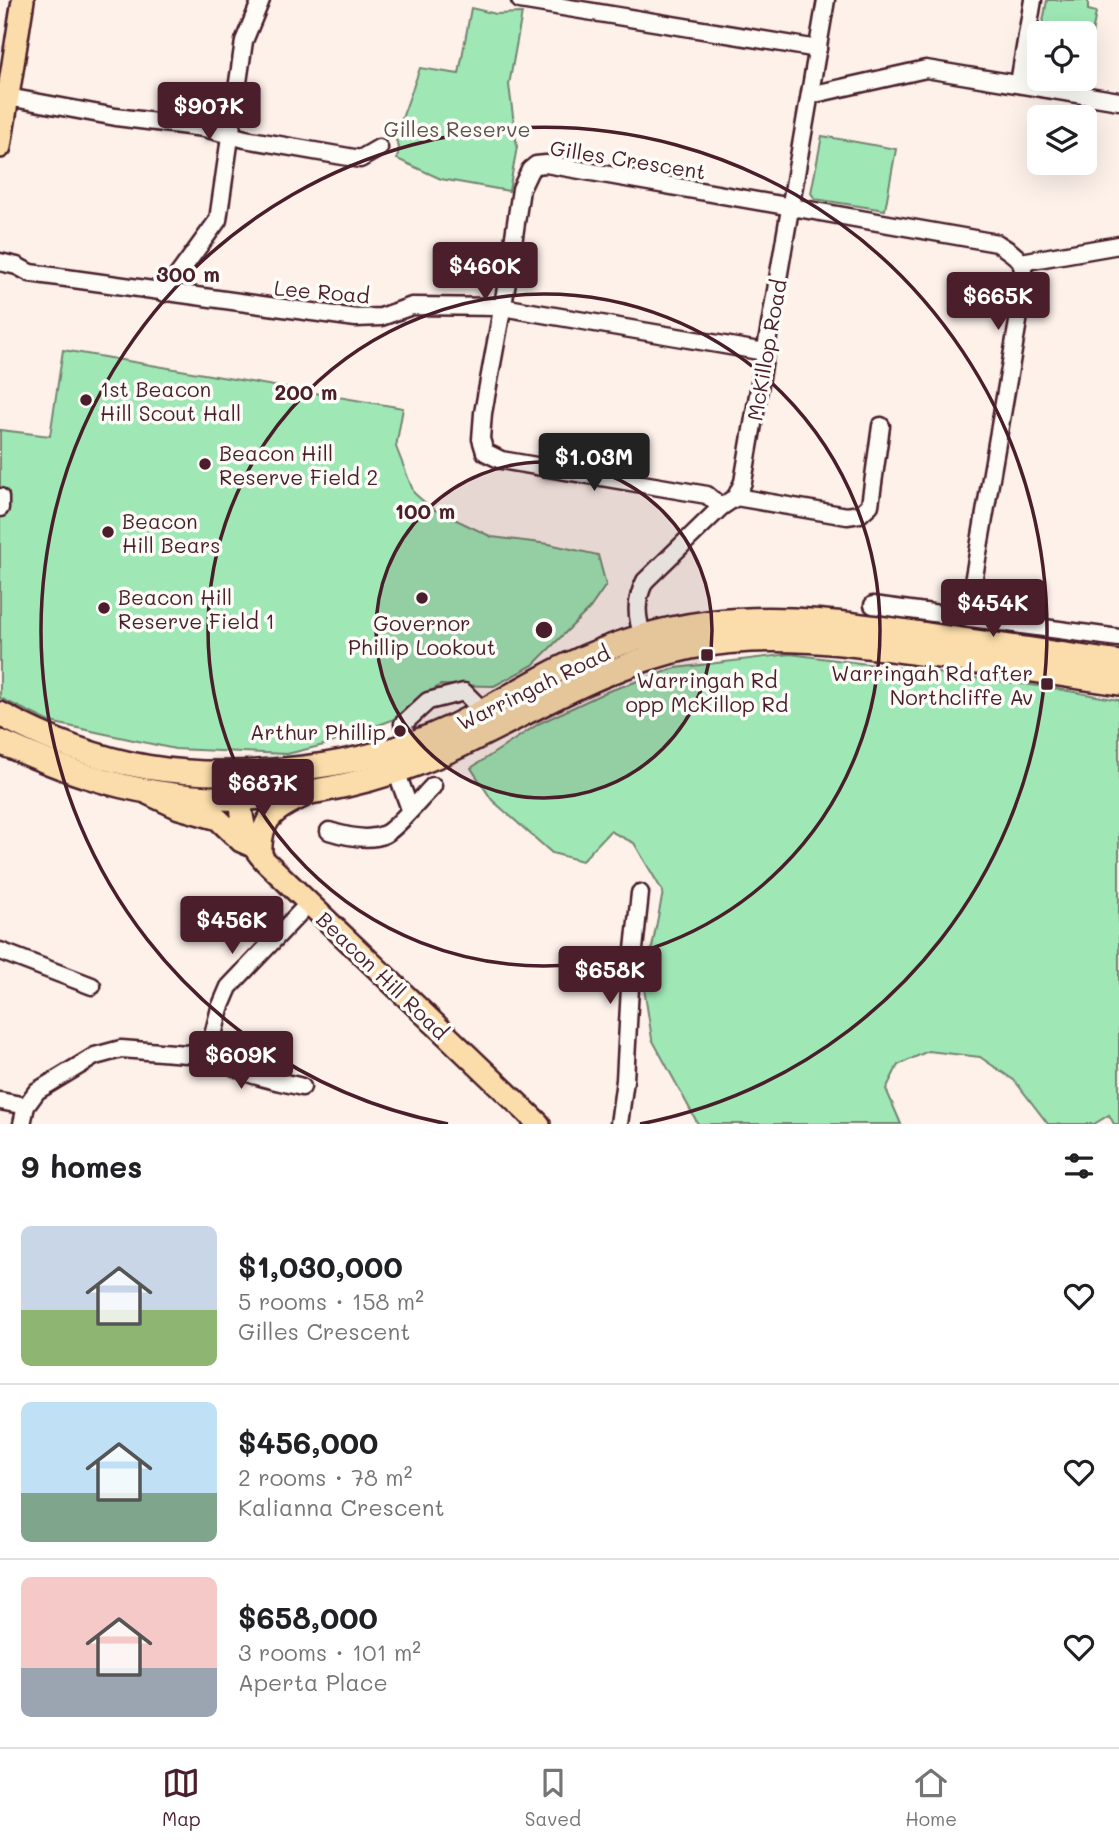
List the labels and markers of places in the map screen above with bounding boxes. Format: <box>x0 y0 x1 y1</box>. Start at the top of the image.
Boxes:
pin: $907K <box>160 82 258 142</box>
pin: $460K <box>436 243 534 302</box>
pin: $665K <box>949 272 1047 332</box>
place label: 1st Beacon Hill Scout Hall <box>100 375 241 426</box>
marker: 1st Beacon Hill Scout Hall <box>78 392 94 408</box>
pin: $1.03M <box>537 434 651 493</box>
place label: Beacon Hill Reserve Field 2 <box>219 439 378 490</box>
marker: Beacon Hill Reserve Field 2 <box>197 456 213 472</box>
place label: Beacon Hill Bears <box>122 507 221 558</box>
marker: Beacon Hill Bears <box>100 524 116 540</box>
pin: $454K <box>944 580 1042 639</box>
place label: Beacon Hill Reserve Field 1 <box>118 583 275 634</box>
marker: Governor Phillip Lookout <box>414 590 430 606</box>
marker: Beacon Hill Reserve Field 1 <box>96 600 112 616</box>
place label: Governor Phillip Lookout <box>348 609 496 660</box>
centre of rings <box>532 618 556 642</box>
marker: Warringah Rd opp McKillop Rd <box>699 647 715 663</box>
place label: Warringah Rd after Northcliffe Av <box>831 659 1033 710</box>
place label: Warringah Rd opp McKillop Rd <box>626 666 788 717</box>
marker: Warringah Rd after Northcliffe Av <box>1039 676 1055 692</box>
place label: Arthur Phillip <box>250 718 386 745</box>
marker: Arthur Phillip <box>392 723 408 739</box>
pin: $687K <box>214 760 312 819</box>
pin: $456K <box>183 897 281 956</box>
pin: $658K <box>561 946 659 1006</box>
pin: $609K <box>192 1032 290 1091</box>

